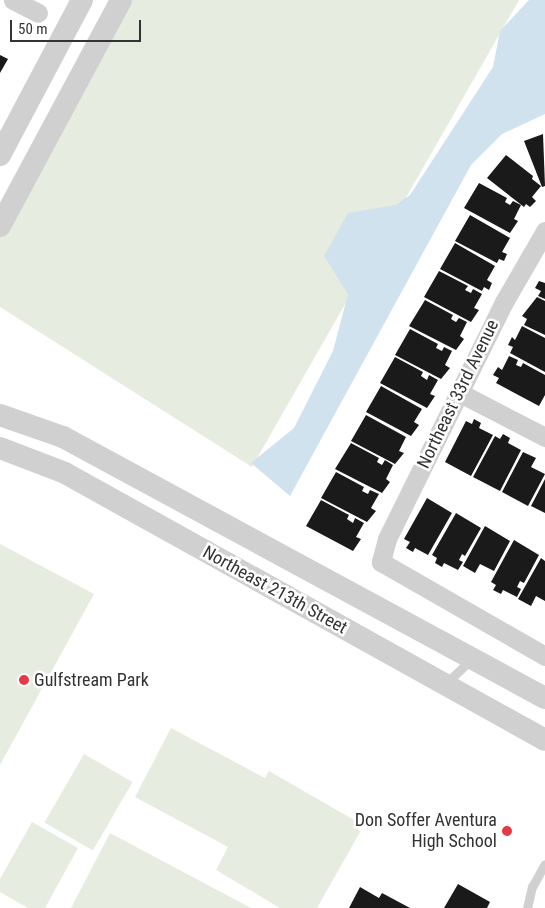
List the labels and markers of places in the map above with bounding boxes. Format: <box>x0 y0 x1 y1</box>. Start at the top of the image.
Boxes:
place label: Gulfstream Park <box>34 669 149 691</box>
marker: Gulfstream Park <box>18 674 30 686</box>
place label: Don Soffer Aventura High School <box>355 810 497 852</box>
marker: Don Soffer Aventura High School <box>501 825 513 837</box>

